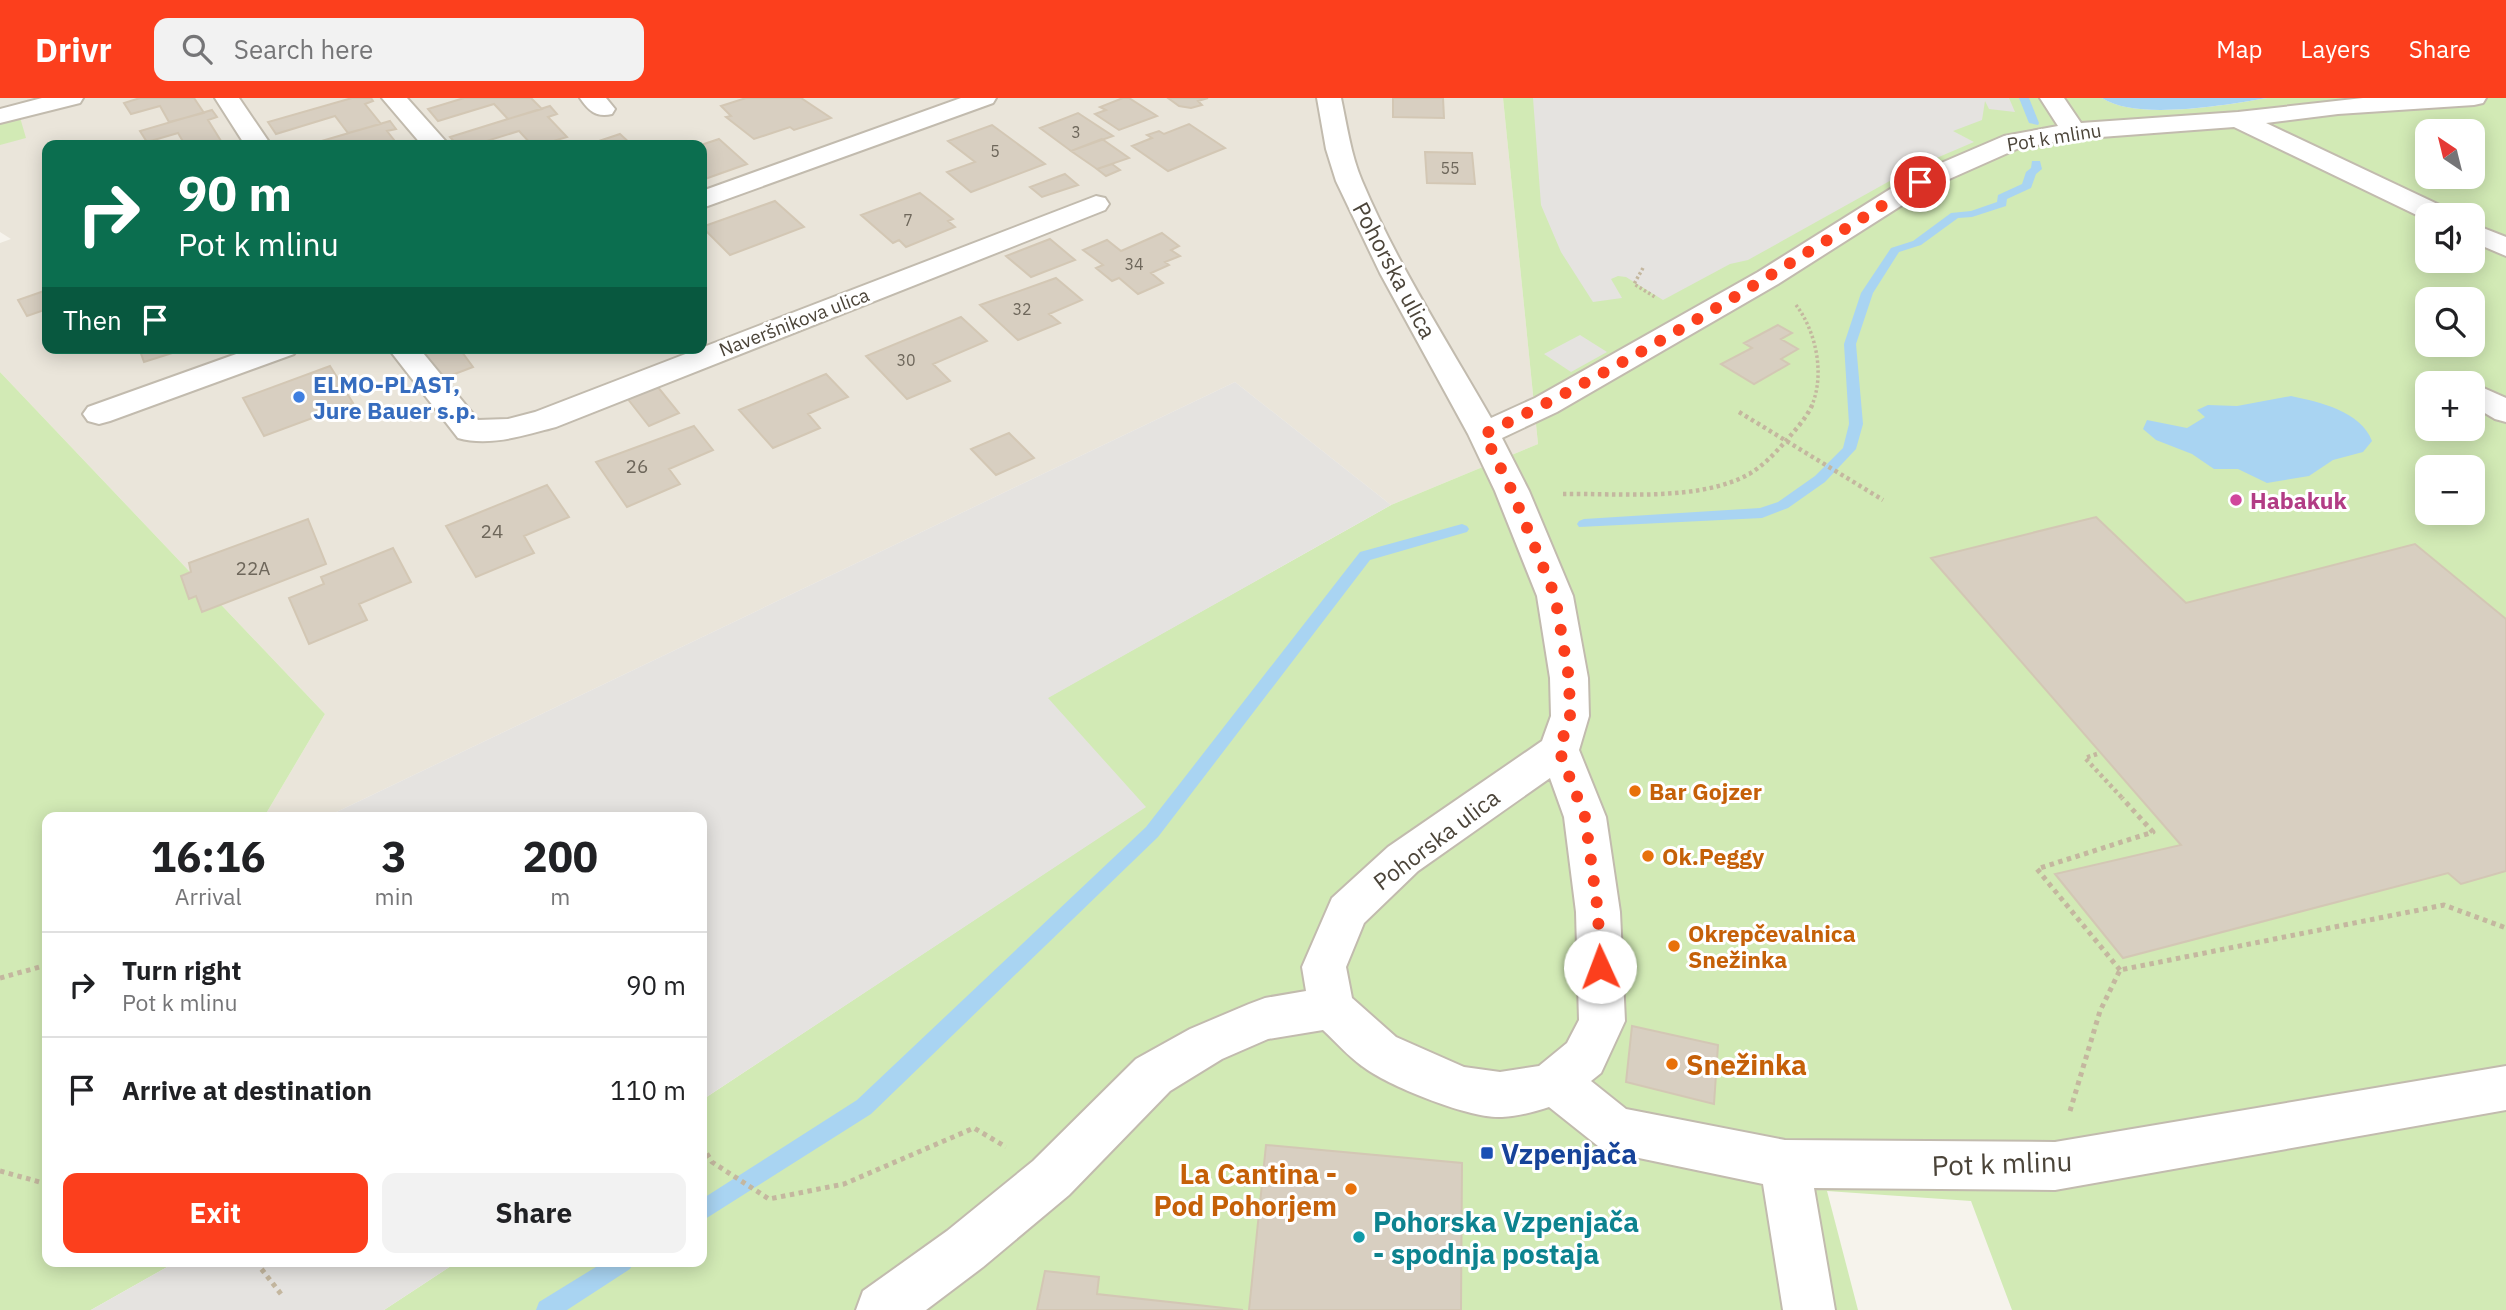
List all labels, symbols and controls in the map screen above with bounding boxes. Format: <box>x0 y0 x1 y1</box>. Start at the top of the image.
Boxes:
search box <box>154 18 644 81</box>
text: Drivr <box>35 28 112 71</box>
icon: search <box>178 30 216 68</box>
text: Search here <box>234 32 373 66</box>
text: Map <box>2216 33 2263 65</box>
text: Layers <box>2301 33 2371 65</box>
text: Share <box>2409 33 2471 65</box>
street label: Pot k mlinu <box>2005 118 2103 156</box>
north arrow <box>2415 119 2485 189</box>
map controls <box>2415 119 2485 525</box>
house number: 3 <box>1071 122 1081 142</box>
house number: 5 <box>990 141 1000 161</box>
pin <box>1890 152 1950 212</box>
house number: 55 <box>1440 158 1460 178</box>
text: 90 m <box>178 161 292 224</box>
icon: arrive <box>1901 163 1939 201</box>
icon: right <box>63 168 154 259</box>
street label: Pohorska ulica <box>1346 196 1444 344</box>
button: sound <box>2415 203 2485 273</box>
house number: 7 <box>903 210 913 230</box>
text: Pot k mlinu <box>178 223 339 265</box>
house number: 34 <box>1124 254 1144 274</box>
street label: Naveršnikova ulica <box>715 282 873 362</box>
button: search <box>2415 287 2485 357</box>
house number: 32 <box>1012 299 1032 319</box>
icon: arrive <box>136 301 174 339</box>
text: Then <box>63 303 122 337</box>
house number: 30 <box>896 350 916 370</box>
place label: ELMO-PLAST, Jure Bauer s.p. <box>313 369 476 425</box>
button: + <box>2415 371 2485 441</box>
marker: ELMO-PLAST, Jure Bauer s.p. <box>291 389 307 405</box>
house number: 26 <box>626 454 648 478</box>
button: − <box>2415 455 2485 525</box>
place label: Habakuk <box>2250 485 2348 515</box>
marker: Habakuk <box>2228 492 2244 508</box>
house number: 24 <box>481 519 503 543</box>
house number: 22A <box>236 556 270 580</box>
place label: Bar Gojzer <box>1649 776 1762 806</box>
street label: Pohorska ulica <box>1367 782 1505 896</box>
marker: Bar Gojzer <box>1627 783 1643 799</box>
text: 16:16 <box>151 829 266 884</box>
text: 3 <box>381 829 407 884</box>
text: 200 <box>522 829 598 884</box>
place label: Ok.Peggy <box>1662 841 1765 871</box>
marker: Ok.Peggy <box>1640 848 1656 864</box>
text: Arrival <box>175 881 242 911</box>
text: min <box>375 881 413 911</box>
text: m <box>550 881 570 911</box>
place label: Okrepčevalnica Snežinka <box>1688 918 1856 974</box>
position arrow <box>1563 930 1637 1004</box>
marker: Okrepčevalnica Snežinka <box>1666 938 1682 954</box>
text: Turn right <box>122 953 241 987</box>
icon: right <box>63 966 101 1004</box>
text: 90 m <box>626 968 686 1002</box>
text: Pot k mlinu <box>122 987 238 1017</box>
place label: Snežinka <box>1686 1046 1807 1083</box>
marker: Snežinka <box>1664 1056 1680 1072</box>
icon: arrive <box>63 1071 101 1109</box>
text: Arrive at destination <box>122 1073 372 1107</box>
text: 110 m <box>610 1073 686 1107</box>
place label: Vzpenjača <box>1501 1135 1637 1172</box>
street label: Pot k mlinu <box>1931 1142 2073 1184</box>
marker: Vzpenjača <box>1479 1145 1495 1161</box>
place label: La Cantina - Pod Pohorjem <box>1154 1155 1337 1224</box>
button: Exit <box>63 1173 368 1253</box>
button: Share <box>382 1173 686 1253</box>
marker: La Cantina - Pod Pohorjem <box>1343 1181 1359 1197</box>
place label: Pohorska Vzpenjača - spodnja postaja <box>1373 1203 1639 1272</box>
marker: Pohorska Vzpenjača - spodnja postaja <box>1351 1229 1367 1245</box>

